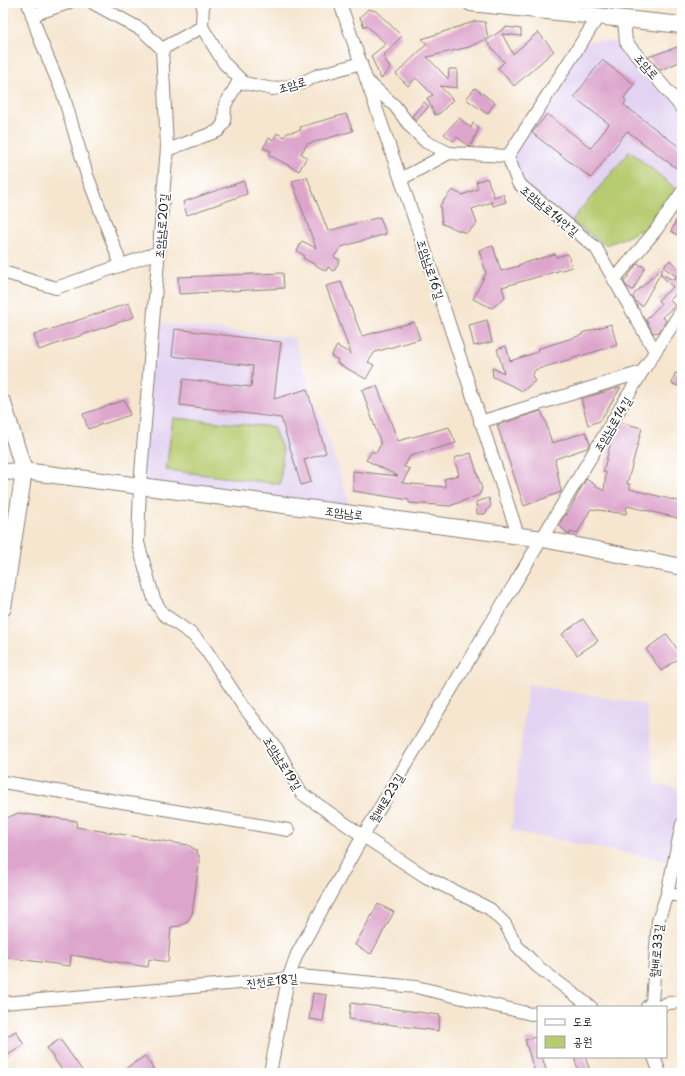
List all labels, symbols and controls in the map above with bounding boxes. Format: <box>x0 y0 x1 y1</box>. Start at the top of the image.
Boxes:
street label: 조암로 <box>631 49 663 83</box>
street label: 조암로 <box>276 71 308 97</box>
street label: 조암남로14안길 <box>517 180 583 240</box>
street label: 조암남로20길 <box>149 192 173 259</box>
street label: 조암남로16길 <box>413 237 449 302</box>
street label: 조암남로14길 <box>588 393 636 455</box>
street label: 조암남로 <box>324 501 364 523</box>
street label: 조암남로19길 <box>259 732 307 794</box>
street label: 월배로23길 <box>364 770 408 826</box>
street label: 월배로33길 <box>645 923 667 979</box>
street label: 진천로18길 <box>245 968 299 992</box>
legend <box>537 1006 667 1058</box>
text: 도로 <box>573 1012 592 1030</box>
text: 공원 <box>573 1032 592 1050</box>

